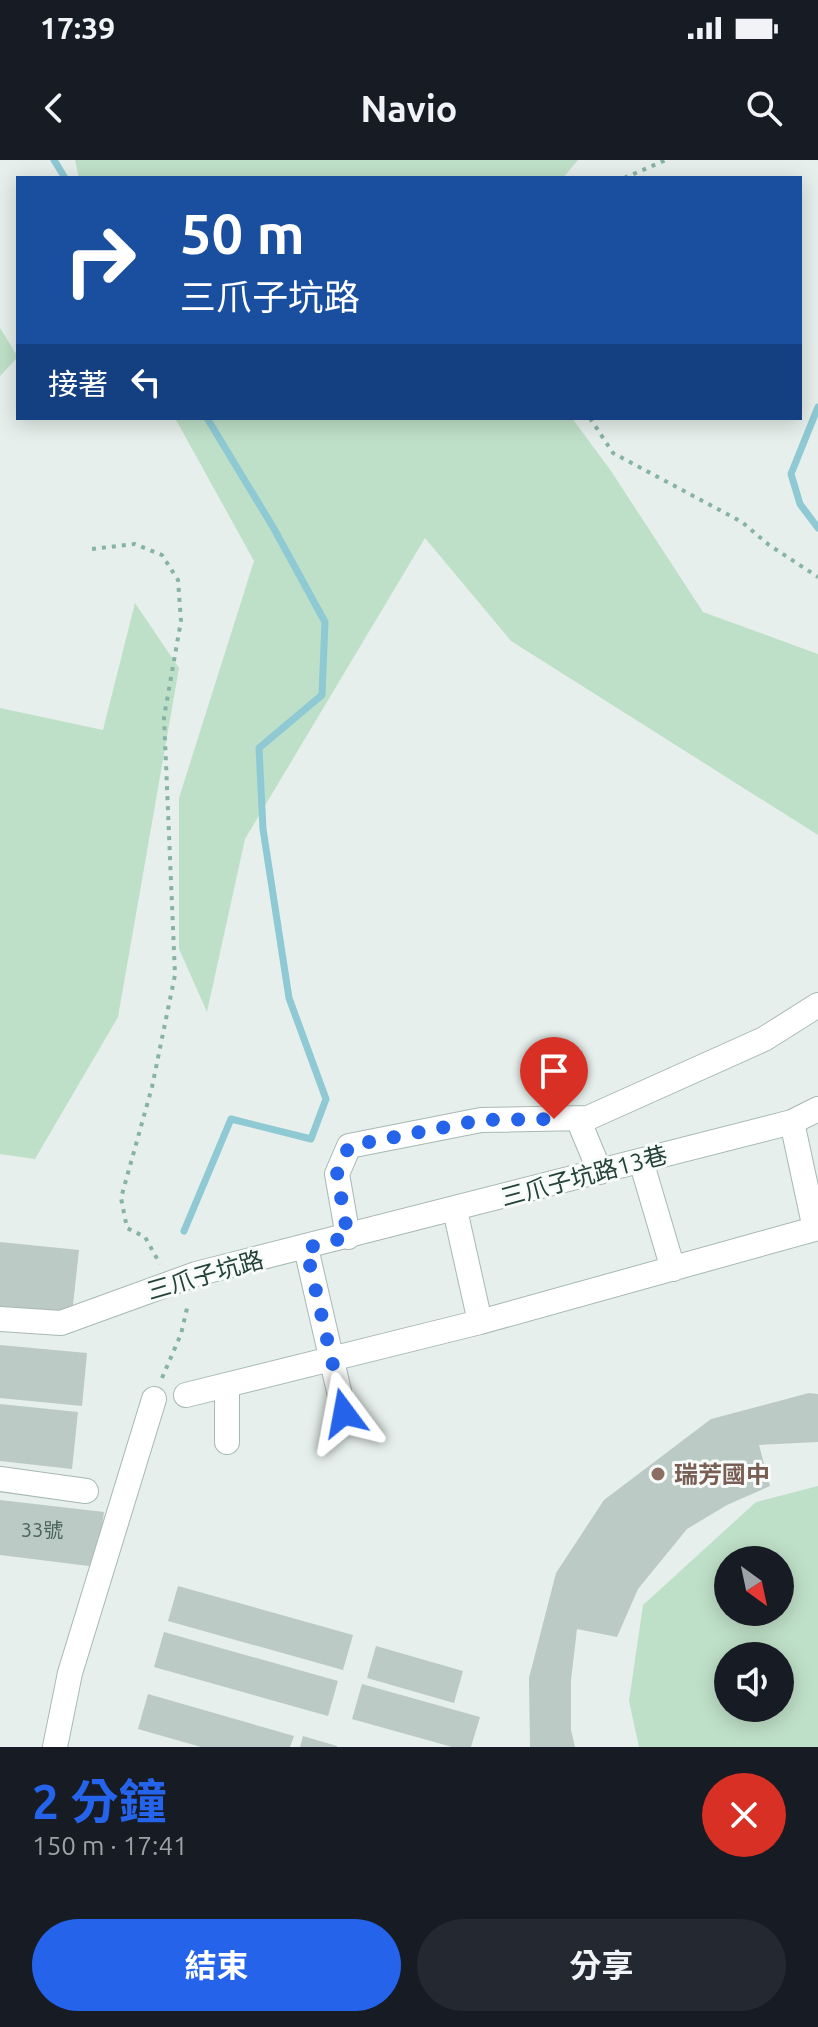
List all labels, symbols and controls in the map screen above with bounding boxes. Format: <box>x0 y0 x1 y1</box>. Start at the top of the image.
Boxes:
text: 17:39 <box>40 11 115 45</box>
icon: back <box>32 86 76 130</box>
icon: search <box>742 86 786 130</box>
text: Navio <box>361 88 457 129</box>
text: 50 m <box>180 202 305 265</box>
icon: right <box>48 208 152 312</box>
text: 三爪子坑路 <box>180 276 360 317</box>
icon: left <box>124 360 168 404</box>
text: 接著 <box>48 367 108 401</box>
pin <box>520 1037 588 1119</box>
icon: arrive <box>532 1049 576 1093</box>
street label: 三爪子坑路13巷 <box>498 1141 670 1211</box>
street label: 三爪子坑路 <box>144 1245 266 1305</box>
position arrow <box>302 1371 386 1455</box>
place label: 瑞芳國中 <box>674 1461 770 1488</box>
marker: 瑞芳國中 <box>649 1465 667 1483</box>
house number: 33號 <box>21 1518 63 1541</box>
north arrow <box>714 1546 794 1626</box>
map controls <box>714 1546 794 1722</box>
button: sound <box>714 1642 794 1722</box>
button: close <box>702 1773 786 1857</box>
text: 2 分鐘 <box>32 1774 166 1828</box>
text: 150 m · 17:41 <box>32 1831 188 1860</box>
button: 結束 <box>32 1919 401 2011</box>
button: 分享 <box>417 1919 786 2011</box>

